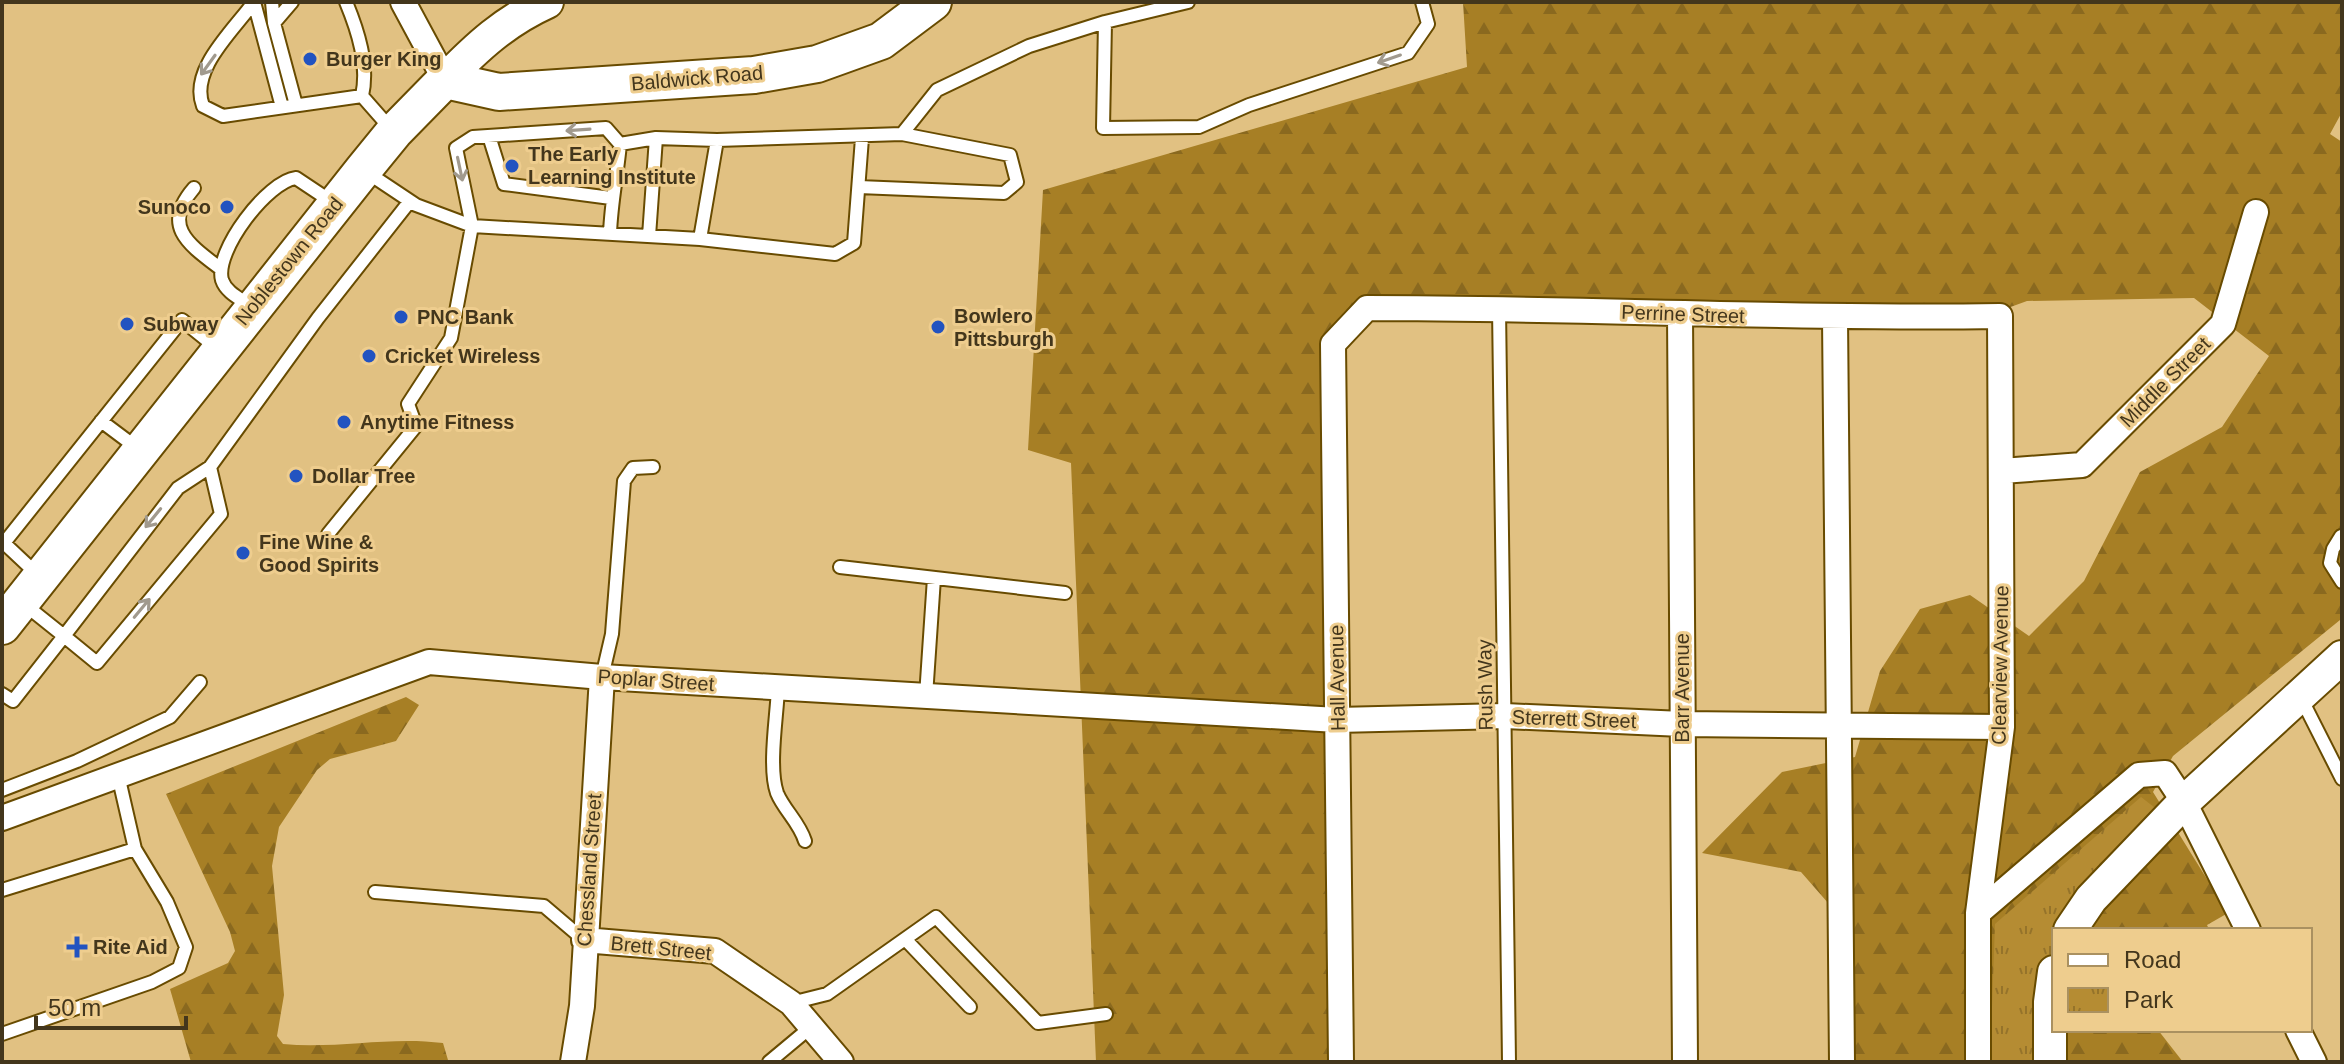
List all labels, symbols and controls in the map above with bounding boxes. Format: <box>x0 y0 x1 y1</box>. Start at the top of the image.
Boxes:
place label: Burger King <box>326 48 442 70</box>
marker: Burger King <box>301 50 319 68</box>
one-way arrow <box>1377 53 1402 68</box>
one-way arrow <box>200 54 217 76</box>
street label: Baldwick Road <box>630 61 764 95</box>
one-way arrow <box>565 123 592 138</box>
place label: The Early Learning Institute <box>528 143 696 188</box>
one-way arrow <box>453 156 468 181</box>
marker: The Early Learning Institute <box>503 157 521 175</box>
street label: Noblestown Road <box>231 193 347 329</box>
place label: Sunoco <box>138 196 211 218</box>
marker: Sunoco <box>218 198 236 216</box>
street label: Perrine Street <box>1621 301 1745 327</box>
place label: Bowlero Pittsburgh <box>954 305 1054 350</box>
place label: PNC Bank <box>417 306 515 328</box>
marker: PNC Bank <box>392 308 410 326</box>
place label: Subway <box>143 313 219 335</box>
marker: Subway <box>118 315 136 333</box>
marker: Bowlero Pittsburgh <box>929 318 947 336</box>
street label: Middle Street <box>2116 332 2215 431</box>
place label: Cricket Wireless <box>385 345 540 367</box>
marker: Cricket Wireless <box>360 347 378 365</box>
place label: Anytime Fitness <box>360 411 514 433</box>
marker: Anytime Fitness <box>335 413 353 431</box>
place label: Dollar Tree <box>312 465 415 487</box>
marker: Dollar Tree <box>287 467 305 485</box>
one-way arrow <box>144 507 161 528</box>
place label: Fine Wine & Good Spirits <box>259 531 379 576</box>
marker: Fine Wine & Good Spirits <box>234 544 252 562</box>
street label: Clearview Avenue <box>1988 585 2012 745</box>
one-way arrow <box>133 598 151 619</box>
street label: Hall Avenue <box>1325 625 1349 731</box>
street label: Barr Avenue <box>1671 633 1693 743</box>
street label: Rush Way <box>1473 639 1497 731</box>
street label: Poplar Street <box>597 665 715 695</box>
street label: Sterrett Street <box>1511 706 1637 732</box>
street label: Chessland Street <box>573 792 605 947</box>
legend <box>2052 928 2312 1032</box>
street label: Brett Street <box>610 932 713 964</box>
place label: Rite Aid <box>93 936 168 958</box>
marker: Rite Aid <box>68 938 86 956</box>
text: Road <box>2124 946 2181 973</box>
scale bar <box>36 980 186 1030</box>
text: Park <box>2124 986 2174 1013</box>
text: 50 m <box>48 994 101 1021</box>

